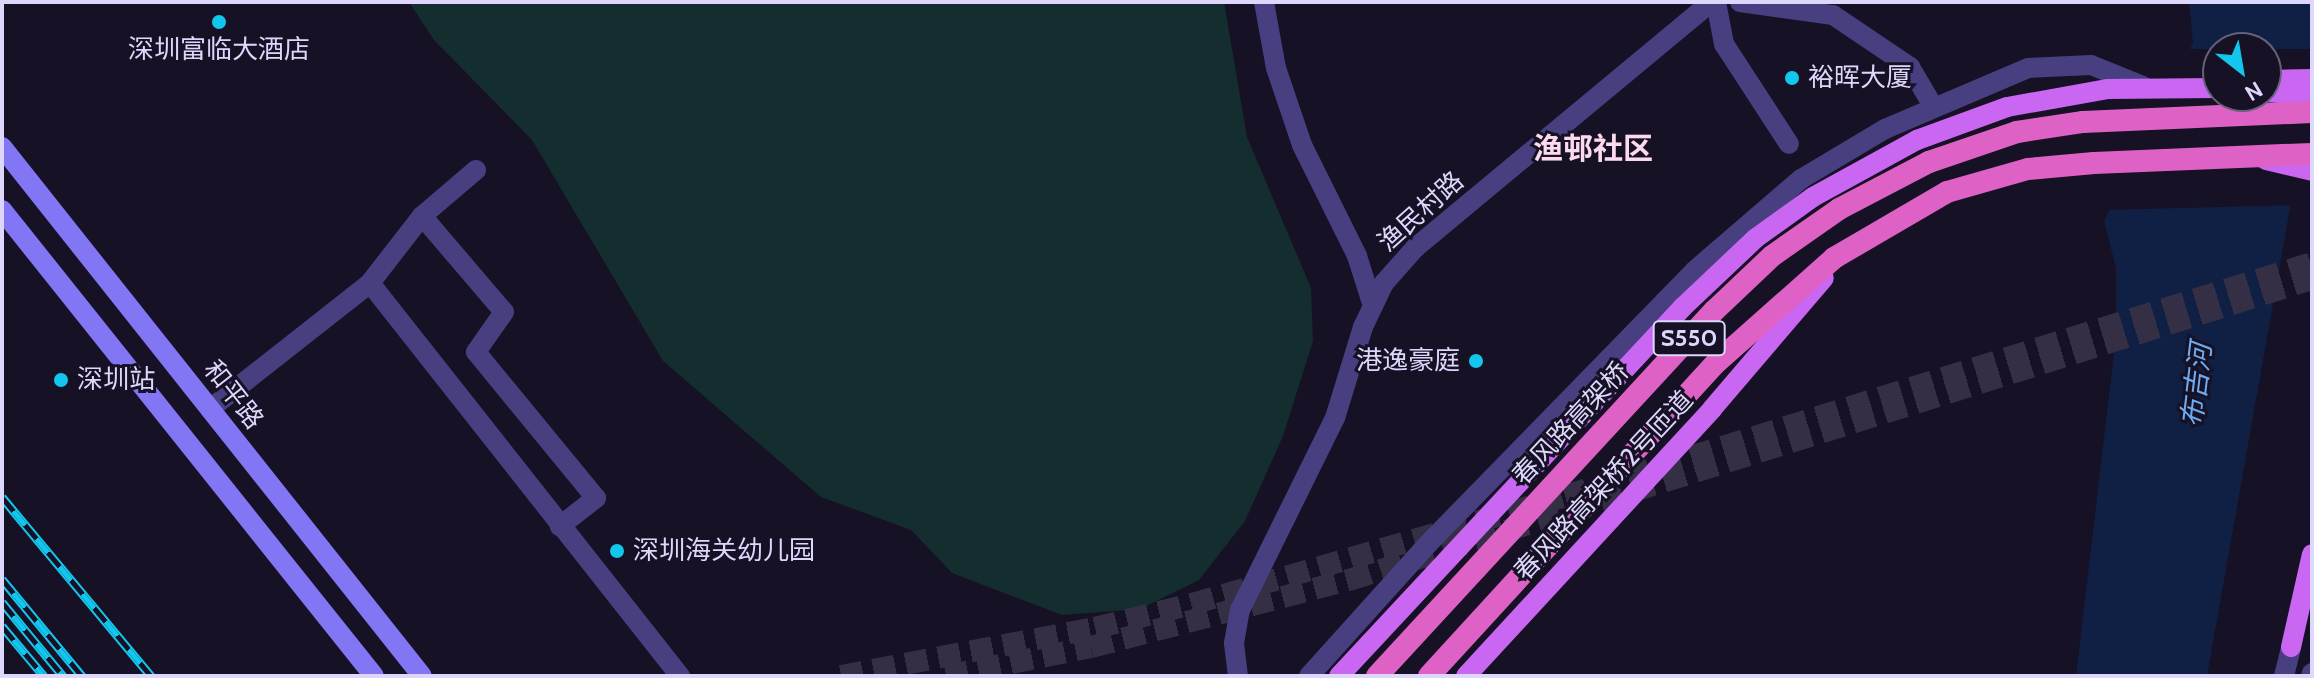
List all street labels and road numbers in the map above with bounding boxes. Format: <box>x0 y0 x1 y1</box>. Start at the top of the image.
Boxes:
street label: 渔民村路 <box>1372 166 1470 258</box>
road number: S550 <box>1651 318 1727 358</box>
street label: 和平路 <box>197 355 269 435</box>
street label: 春风路高架桥 <box>1506 356 1636 492</box>
street label: 春风路高架桥2号匝道 <box>1508 385 1700 587</box>

